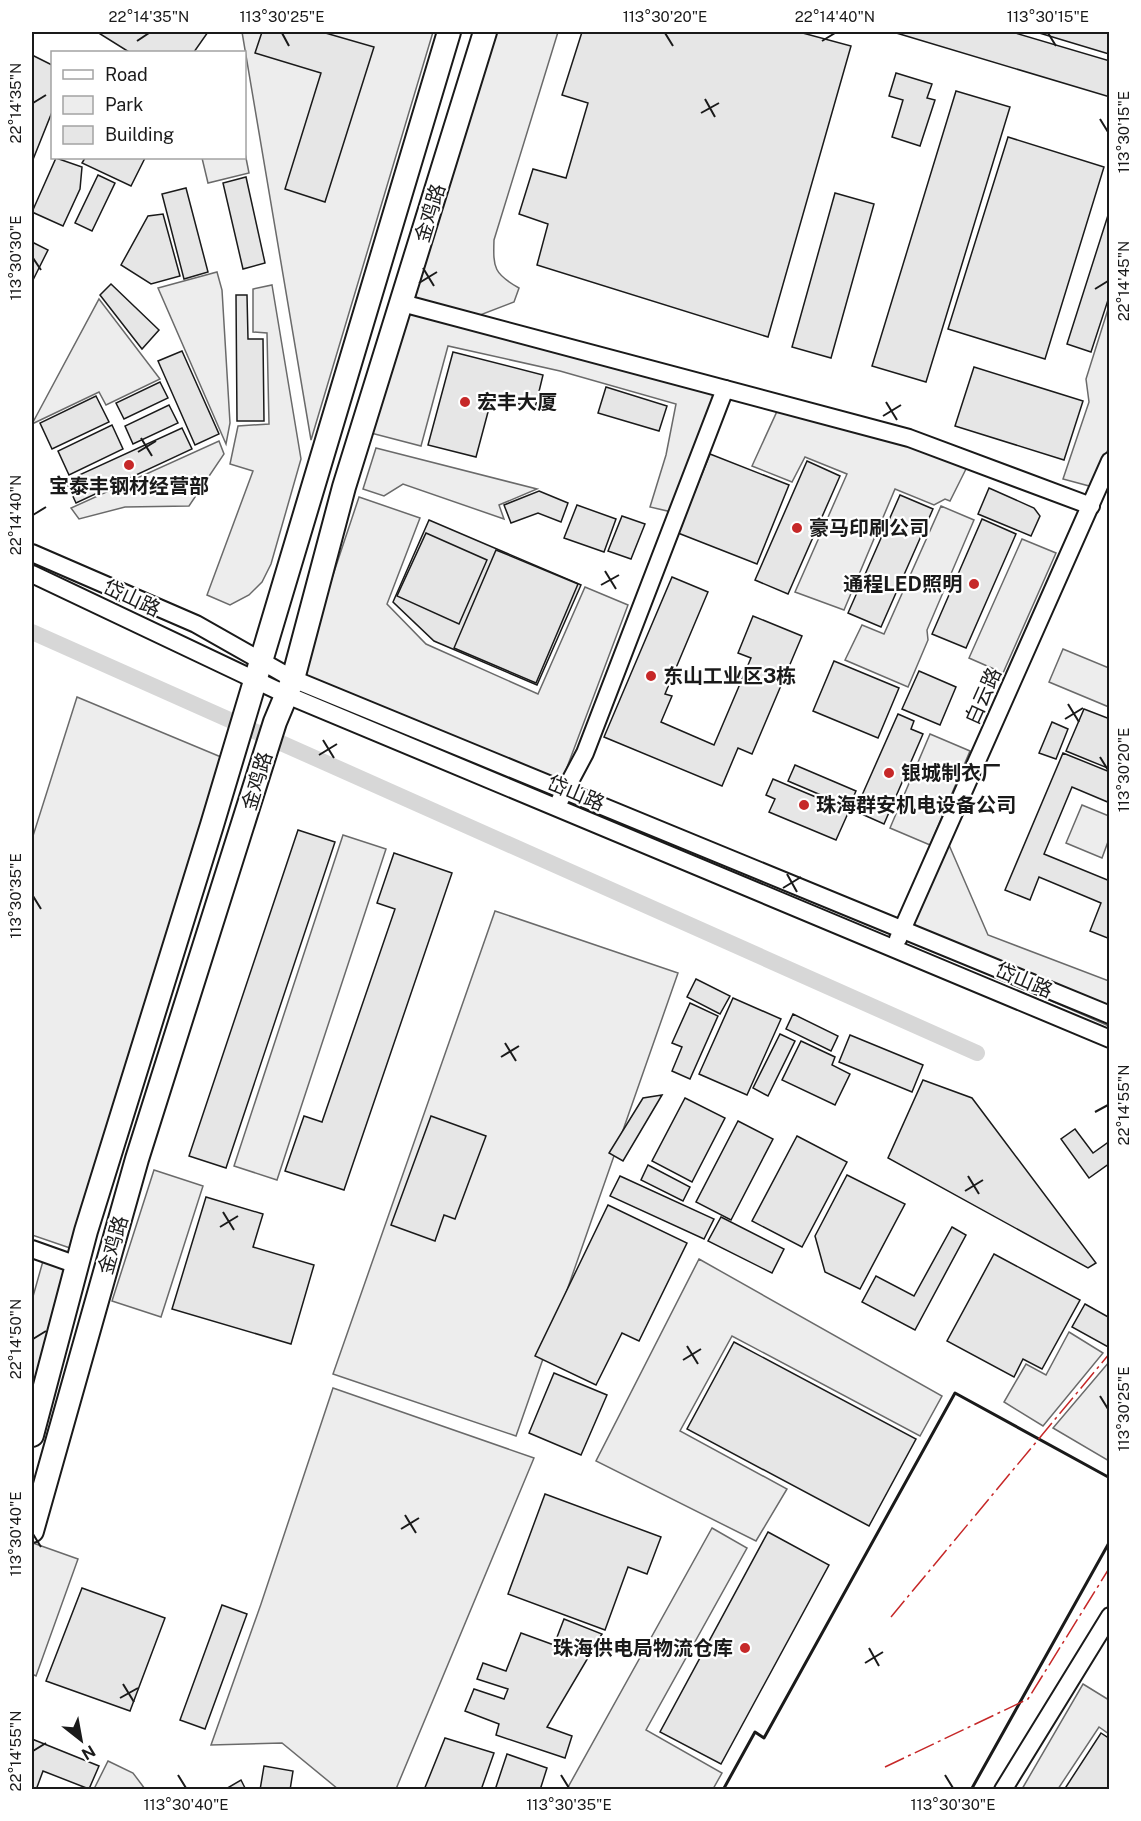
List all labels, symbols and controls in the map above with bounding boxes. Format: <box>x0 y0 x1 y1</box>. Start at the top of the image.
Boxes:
text: 22°14'35"N <box>109 8 189 25</box>
text: 113°30'25"E <box>239 8 325 25</box>
text: 113°30'20"E <box>623 8 707 25</box>
text: 22°14'40"N <box>795 8 875 25</box>
text: 113°30'15"E <box>1007 8 1089 25</box>
legend <box>51 51 246 159</box>
text: 22°14'35"N <box>7 63 24 143</box>
text: Road <box>105 64 148 85</box>
text: 113°30'15"E <box>1115 91 1132 173</box>
text: Park <box>105 94 143 115</box>
text: Building <box>105 124 174 145</box>
street label: 金鸡路 <box>410 181 450 245</box>
text: 113°30'30"E <box>7 215 24 301</box>
text: 22°14'45"N <box>1115 241 1132 321</box>
place label: 宏丰大厦 <box>477 390 557 414</box>
marker: 宏丰大厦 <box>458 395 472 409</box>
marker: 宝泰丰钢材经营部 <box>122 458 136 472</box>
place label: 宝泰丰钢材经营部 <box>49 474 209 498</box>
text: 22°14'40"N <box>7 475 24 555</box>
place label: 豪马印刷公司 <box>809 516 929 540</box>
marker: 豪马印刷公司 <box>790 521 804 535</box>
place label: 通程LED照明 <box>843 572 962 596</box>
street label: 岱山路 <box>100 574 164 622</box>
marker: 通程LED照明 <box>967 577 981 591</box>
place label: 东山工业区3栋 <box>663 664 796 688</box>
street label: 白云路 <box>960 664 1006 728</box>
marker: 东山工业区3栋 <box>644 669 658 683</box>
text: 113°30'20"E <box>1115 728 1132 812</box>
street label: 金鸡路 <box>237 749 277 813</box>
place label: 银城制衣厂 <box>901 761 1001 785</box>
marker: 银城制衣厂 <box>882 766 896 780</box>
street label: 岱山路 <box>544 770 608 816</box>
place label: 珠海群安机电设备公司 <box>816 793 1016 817</box>
marker: 珠海群安机电设备公司 <box>797 798 811 812</box>
text: 113°30'35"E <box>7 853 24 939</box>
street label: 岱山路 <box>992 957 1056 1003</box>
text: 22°14'55"N <box>1115 1065 1132 1145</box>
street label: 金鸡路 <box>93 1213 133 1277</box>
text: 22°14'50"N <box>7 1299 24 1379</box>
text: 113°30'25"E <box>1115 1366 1132 1452</box>
text: 113°30'40"E <box>7 1491 24 1577</box>
place label: 珠海供电局物流仓库 <box>553 1636 733 1660</box>
marker: 珠海供电局物流仓库 <box>738 1641 752 1655</box>
north arrow <box>51 1710 111 1770</box>
text: 22°14'55"N <box>7 1711 24 1791</box>
text: N <box>78 1741 99 1764</box>
text: 113°30'40"E <box>143 1796 229 1813</box>
text: 113°30'35"E <box>526 1796 612 1813</box>
text: 113°30'30"E <box>910 1796 996 1813</box>

